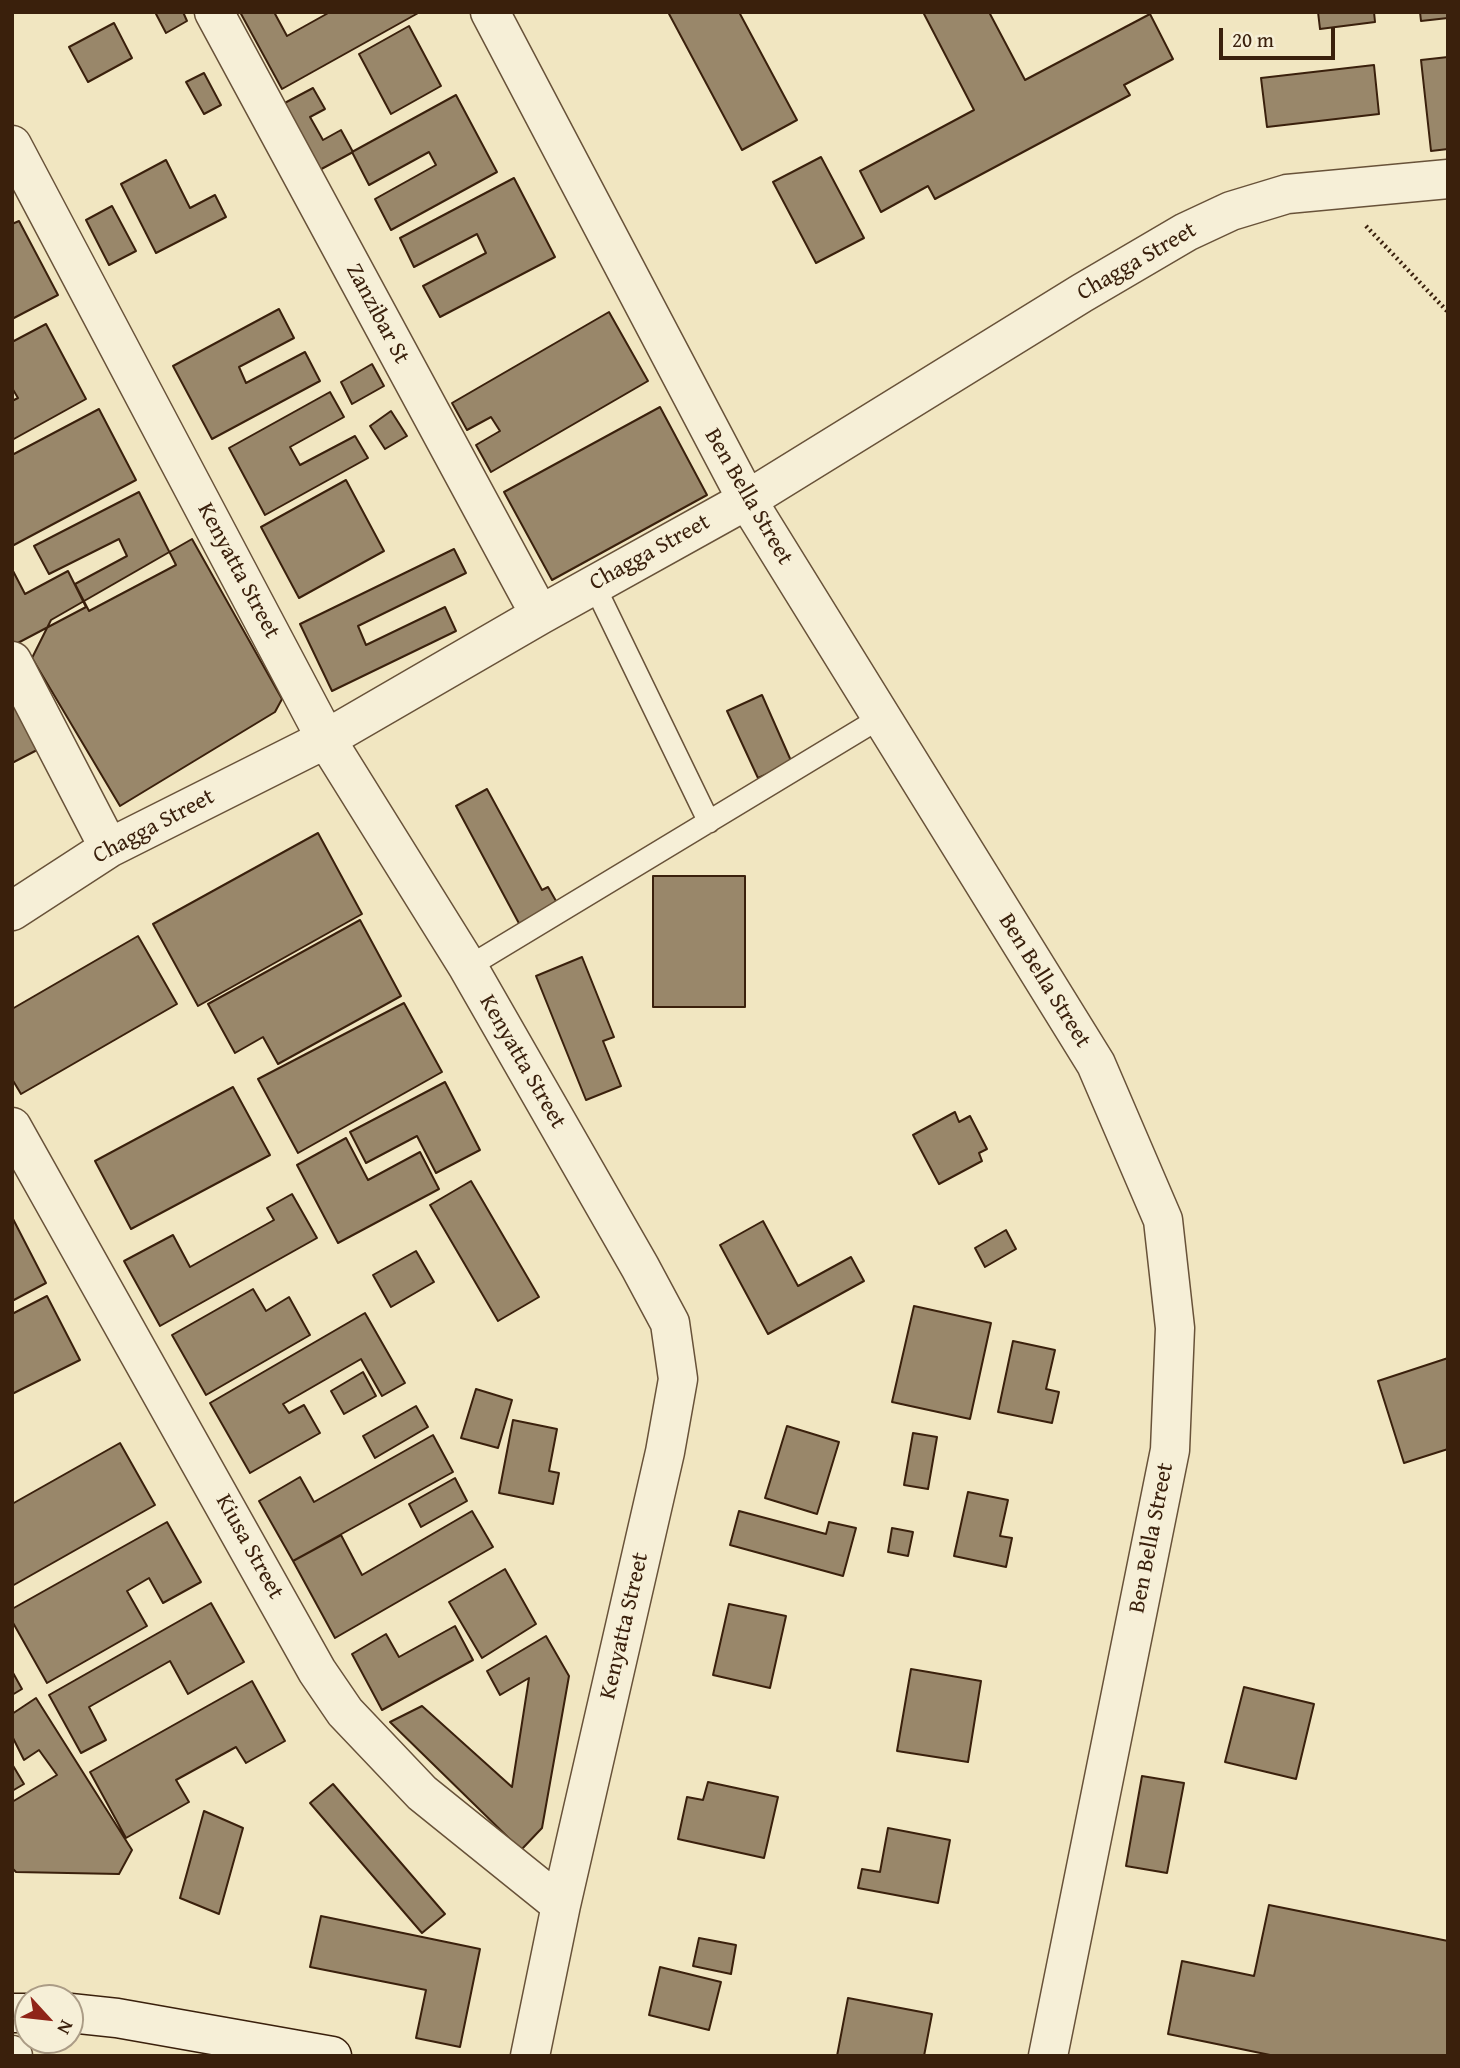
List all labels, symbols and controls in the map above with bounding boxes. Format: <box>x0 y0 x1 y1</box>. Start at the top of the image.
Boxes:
scale bar <box>1222 14 1338 58</box>
text: 20 m <box>1232 24 1274 55</box>
street label: Chagga Street <box>1072 217 1202 307</box>
street label: Zanzibar St <box>339 259 415 369</box>
street label: Ben Bella Street <box>698 424 798 570</box>
street label: Kenyatta Street <box>191 498 285 644</box>
street label: Chagga Street <box>585 509 715 597</box>
street label: Chagga Street <box>89 784 219 870</box>
street label: Ben Bella Street <box>992 909 1096 1053</box>
street label: Kenyatta Street <box>473 990 571 1134</box>
street label: Ben Bella Street <box>1124 1460 1180 1616</box>
street label: Kiusa Street <box>209 1490 289 1604</box>
street label: Kenyatta Street <box>595 1550 655 1702</box>
north arrow <box>14 1984 84 2054</box>
text: N <box>51 2016 81 2040</box>

